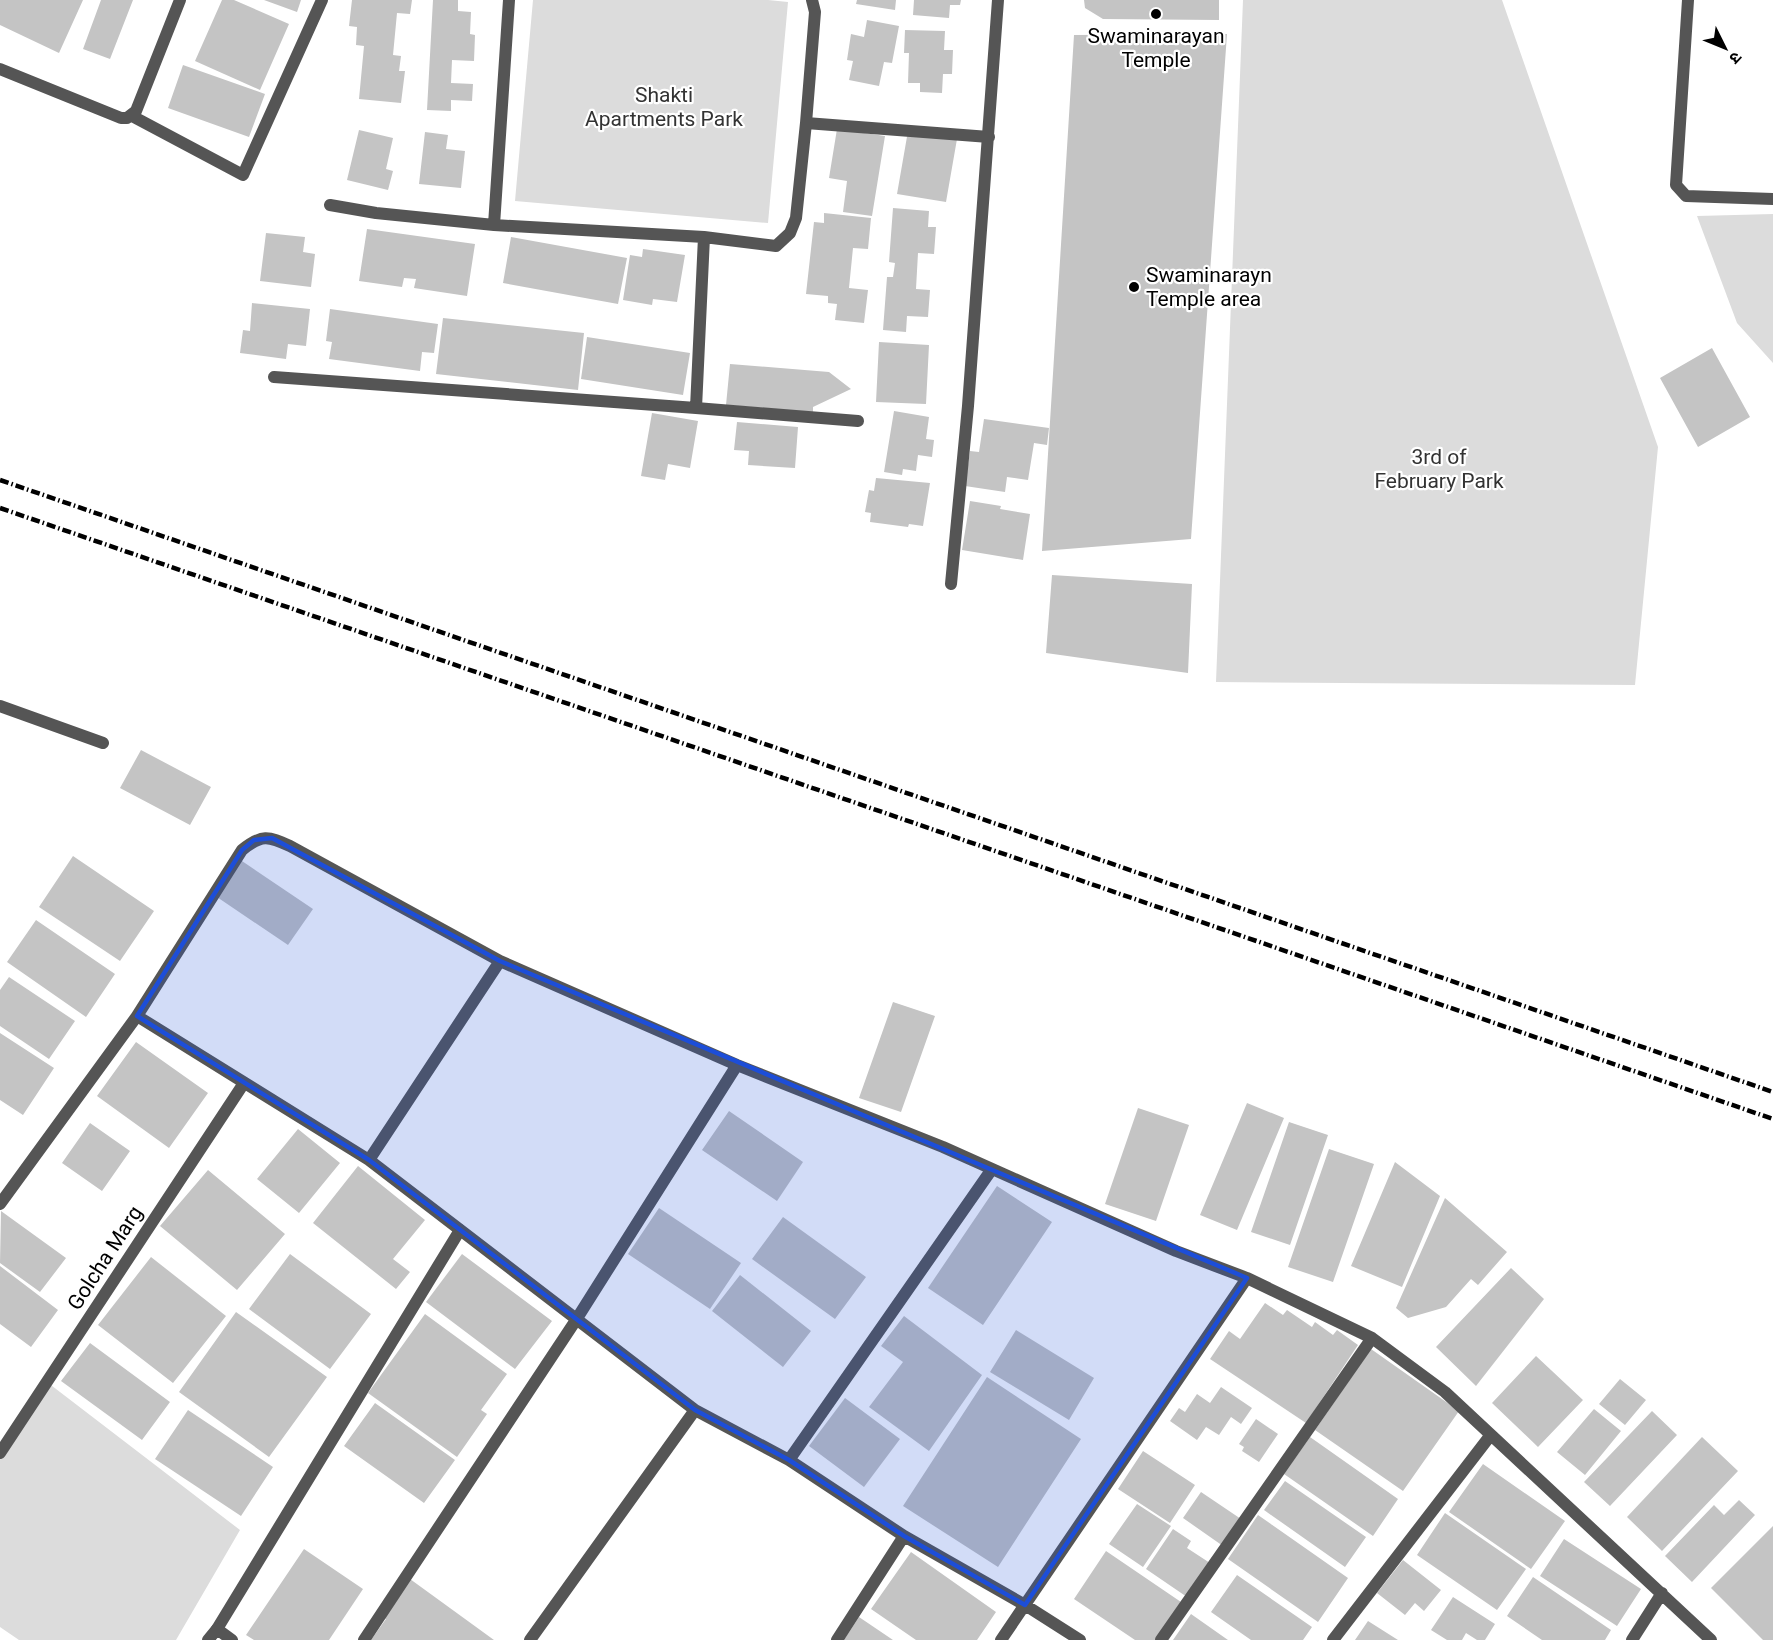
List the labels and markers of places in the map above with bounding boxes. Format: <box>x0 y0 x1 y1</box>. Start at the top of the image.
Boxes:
marker: Swaminarayan Temple <box>1149 7 1163 21</box>
place label: Swaminarayan Temple <box>1088 24 1225 72</box>
place label: Swaminarayn Temple area <box>1146 263 1272 311</box>
marker: Swaminarayn Temple area <box>1127 280 1141 294</box>

